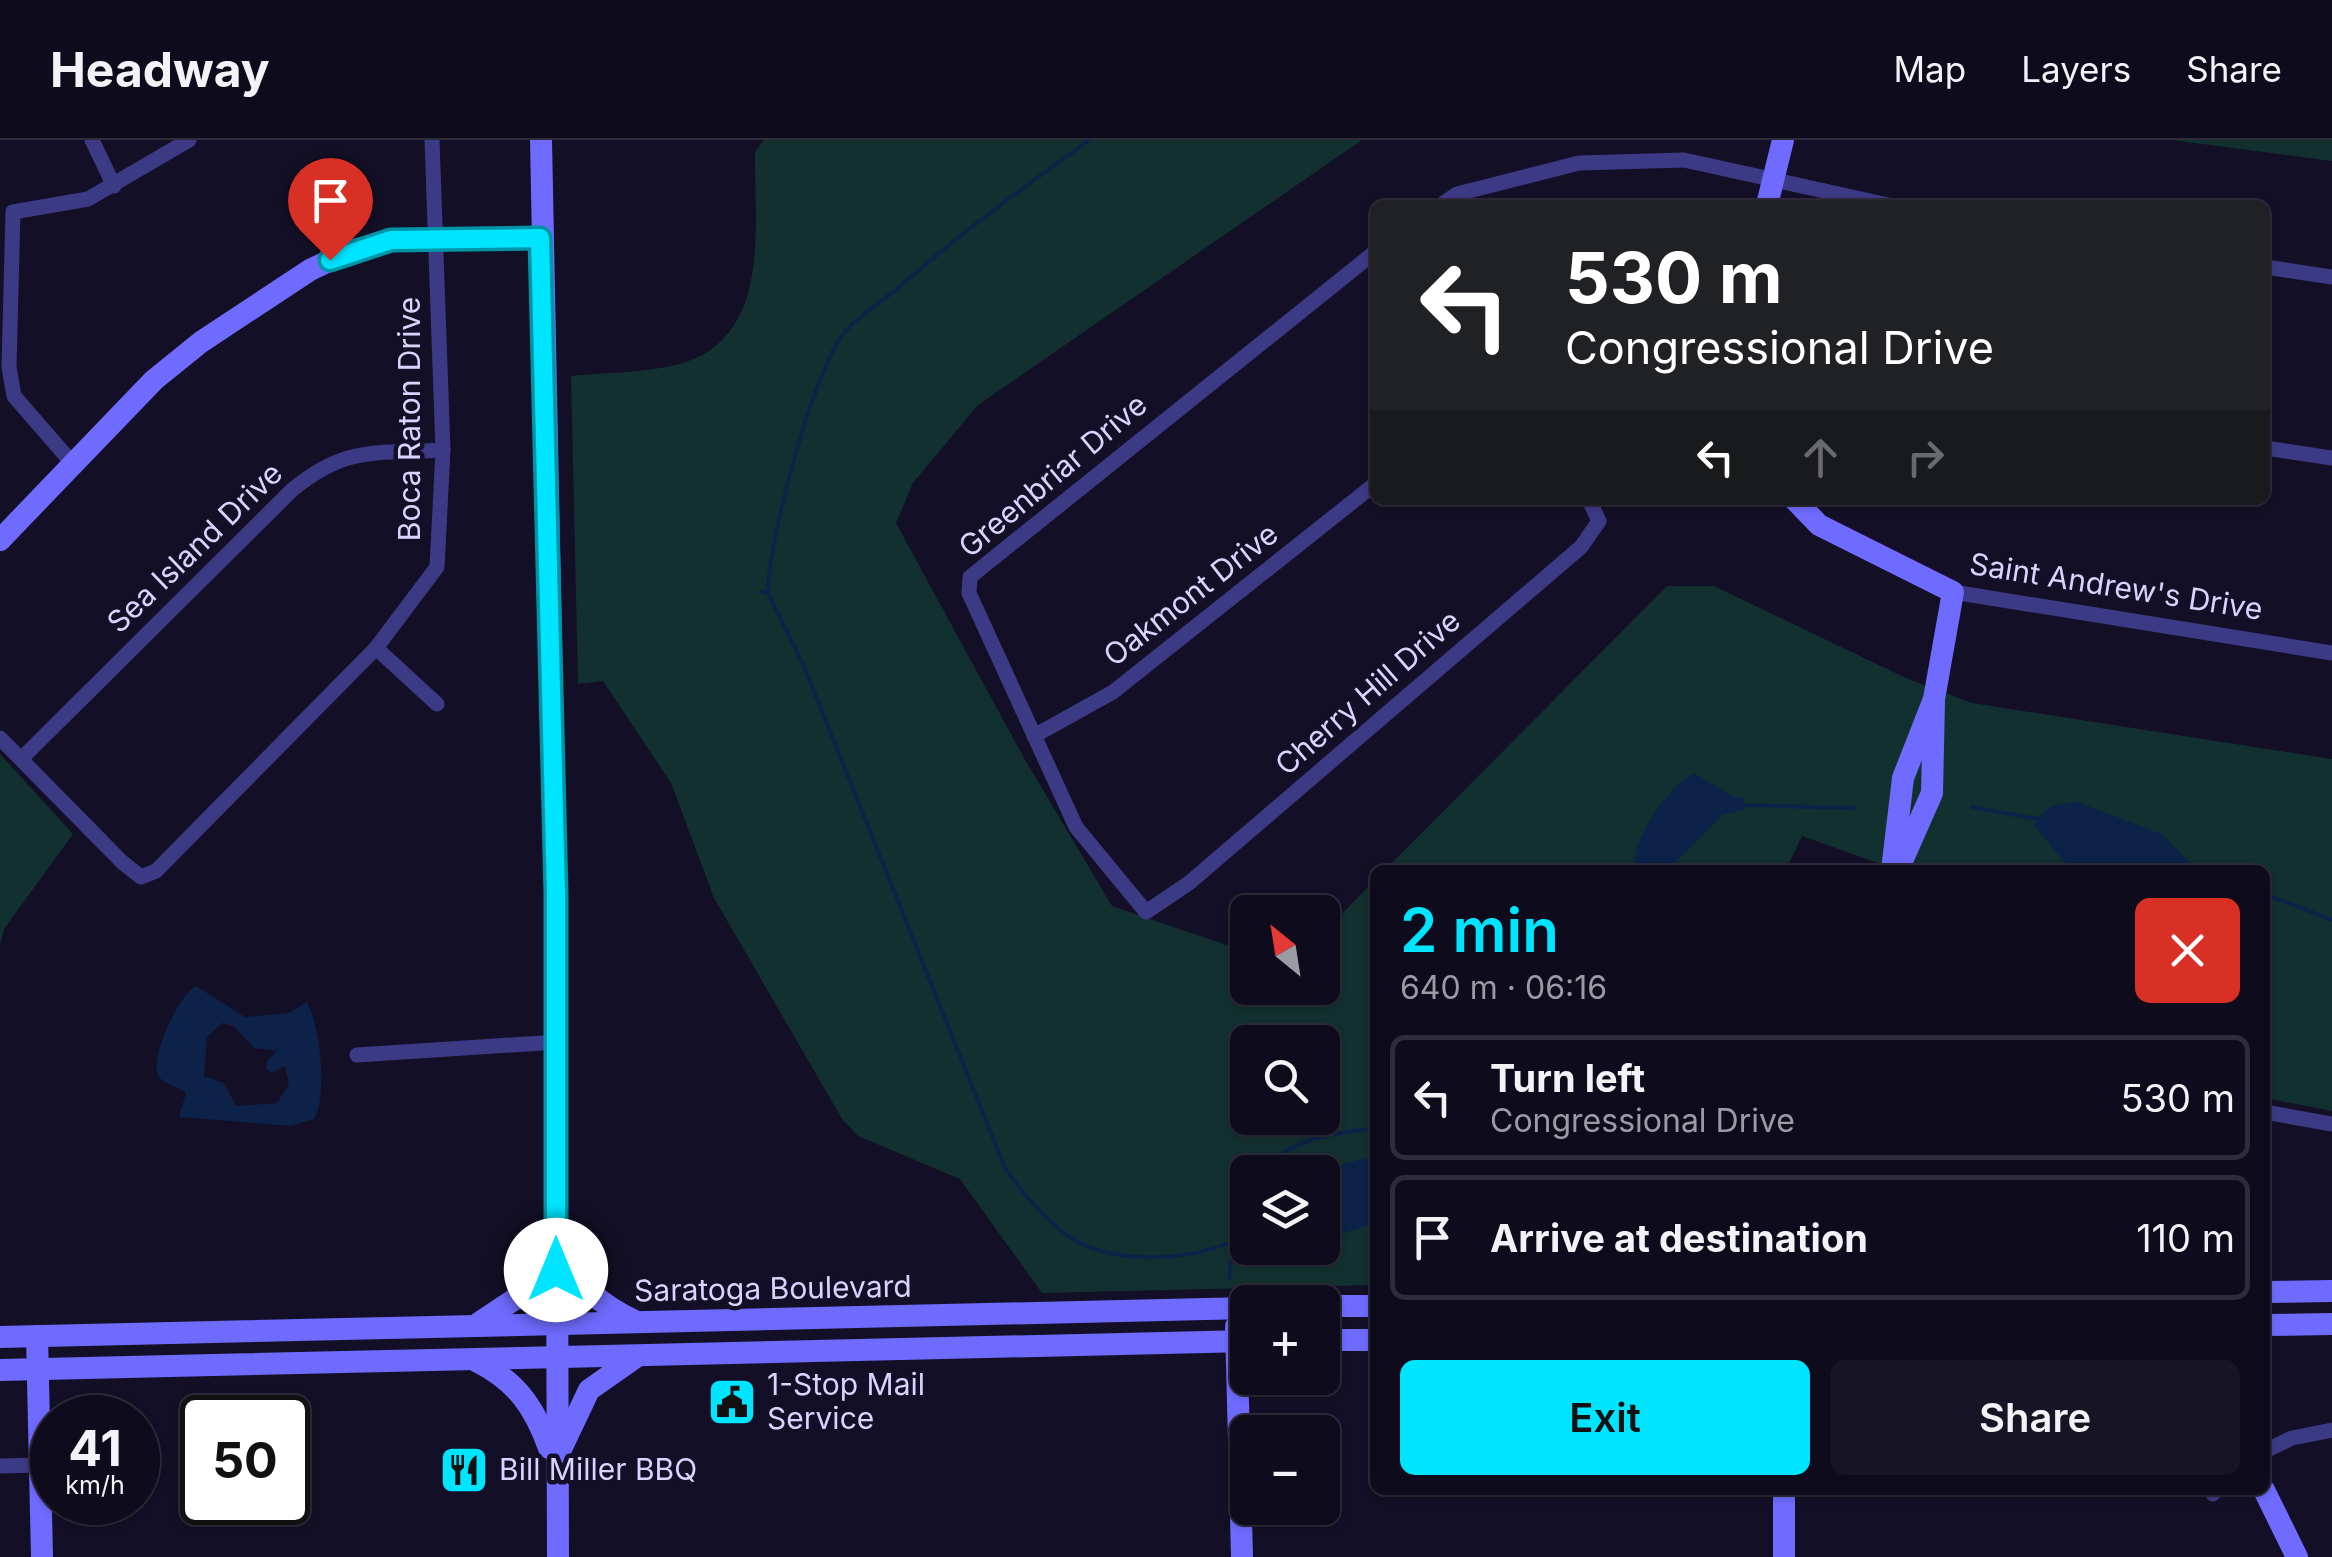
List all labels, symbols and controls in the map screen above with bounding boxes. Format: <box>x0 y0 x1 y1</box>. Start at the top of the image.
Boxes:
text: Headway <box>50 40 270 99</box>
text: Map <box>1894 48 1966 90</box>
text: Layers <box>2021 48 2131 90</box>
text: Share <box>2186 48 2282 90</box>
pin <box>288 158 373 261</box>
icon: arrive <box>303 173 358 228</box>
text: 530 m <box>1565 235 1783 320</box>
icon: left <box>1400 240 1530 370</box>
street label: Boca Raton Drive <box>391 297 427 541</box>
text: Congressional Drive <box>1565 320 1994 375</box>
street label: Greenbriar Drive <box>951 386 1154 564</box>
icon: left <box>1688 430 1743 485</box>
icon: ahead <box>1793 430 1848 485</box>
icon: right <box>1898 430 1953 485</box>
street label: Sea Island Drive <box>99 455 289 640</box>
street label: Oakmont Drive <box>1096 515 1285 673</box>
street label: Saint Andrew's Drive <box>1967 545 2265 627</box>
street label: Cherry Hill Drive <box>1268 602 1467 782</box>
text: 2 min <box>1400 894 1559 966</box>
north arrow <box>1230 895 1340 1005</box>
map controls <box>1230 895 1340 1525</box>
button: close <box>2135 898 2240 1003</box>
text: 640 m · 06:16 <box>1400 968 1607 1007</box>
button: search <box>1230 1025 1340 1135</box>
text: Turn left <box>1490 1055 1645 1101</box>
icon: left <box>1405 1070 1460 1125</box>
text: 530 m <box>2120 1075 2235 1121</box>
text: Congressional Drive <box>1490 1101 1795 1140</box>
button: layers <box>1230 1155 1340 1265</box>
icon: arrive <box>1405 1210 1460 1265</box>
text: Arrive at destination <box>1490 1215 1868 1261</box>
text: 110 m <box>2136 1215 2235 1261</box>
position arrow <box>504 1218 608 1322</box>
street label: Saratoga Boulevard <box>634 1268 912 1308</box>
button: + <box>1230 1285 1340 1395</box>
button: Exit <box>1400 1360 1810 1475</box>
button: Share <box>1830 1360 2240 1475</box>
place label: 1-Stop Mail Service <box>767 1366 925 1436</box>
public building icon: 1-Stop Mail Service <box>706 1376 758 1428</box>
speed limit sign: 50 <box>180 1395 310 1525</box>
button: − <box>1230 1415 1340 1525</box>
text: 41 <box>68 1418 122 1478</box>
restaurant icon: Bill Miller BBQ <box>438 1444 490 1496</box>
place label: Bill Miller BBQ <box>499 1451 697 1487</box>
text: km/h <box>65 1470 125 1500</box>

